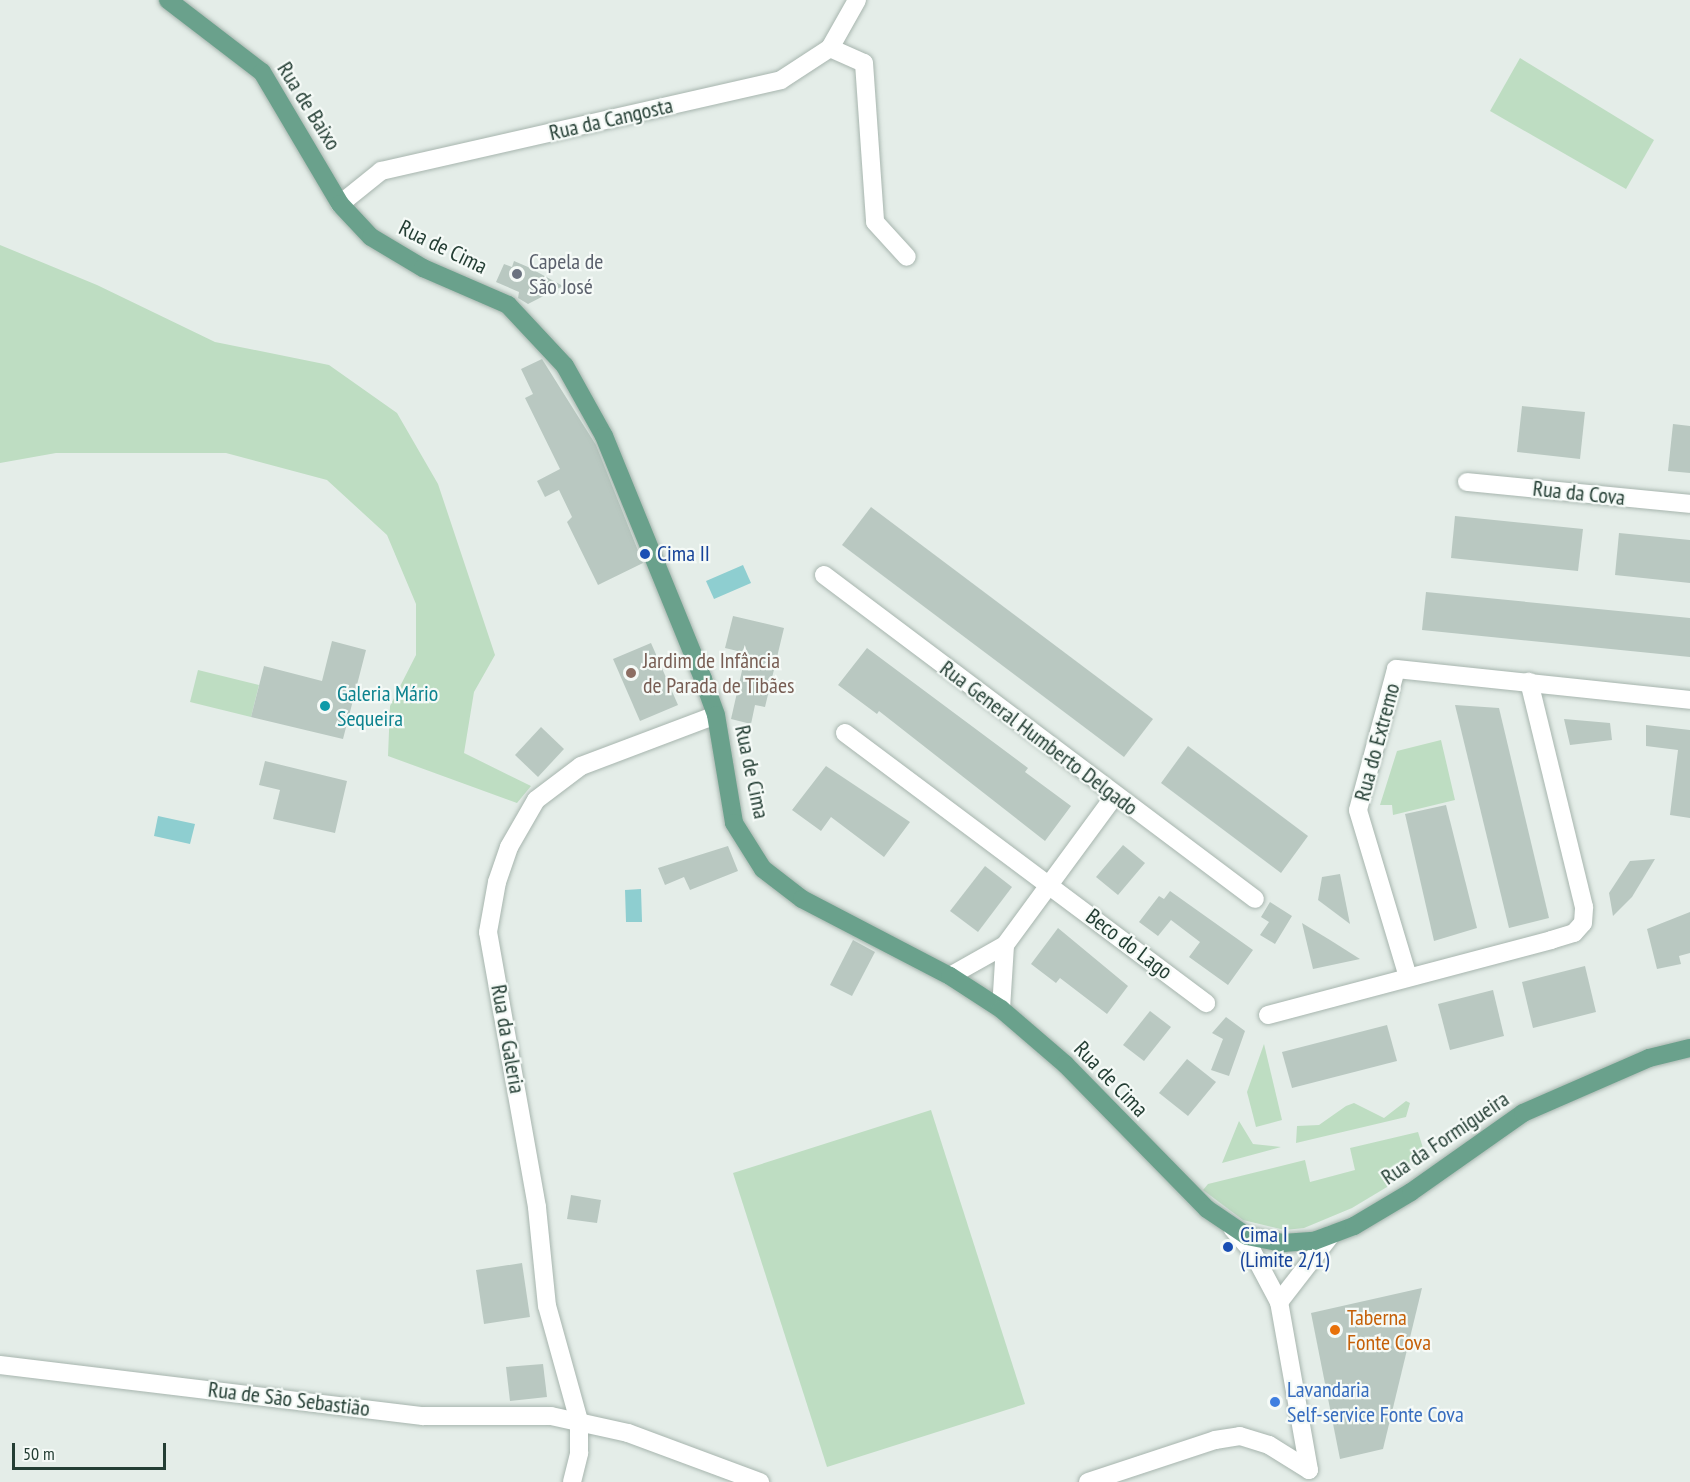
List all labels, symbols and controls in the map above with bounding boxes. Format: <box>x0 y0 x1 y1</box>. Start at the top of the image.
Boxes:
street label: Rua de Baixo <box>272 57 346 155</box>
street label: Rua da Cangosta <box>547 92 675 146</box>
street label: Rua de Cima <box>395 214 491 280</box>
place label: Capela de São José <box>529 248 603 300</box>
marker: Capela de São José <box>510 267 524 281</box>
street label: Rua da Cova <box>1532 475 1626 511</box>
place label: Cima II <box>657 541 710 567</box>
marker: Cima II <box>638 547 652 561</box>
place label: Jardim de Infância de Parada de Tibães <box>643 647 795 698</box>
street label: Rua General Humberto Delgado <box>935 655 1143 821</box>
marker: Jardim de Infância de Parada de Tibães <box>624 666 638 680</box>
place label: Galeria Mário Sequeira <box>337 680 438 732</box>
street label: Rua do Extremo <box>1349 680 1405 804</box>
marker: Galeria Mário Sequeira <box>318 699 332 713</box>
street label: Rua de Cima <box>729 723 775 821</box>
street label: Beco do Lago <box>1081 903 1177 985</box>
street label: Rua da Galeria <box>485 983 531 1095</box>
street label: Rua de Cima <box>1069 1036 1153 1122</box>
street label: Rua da Formigueira <box>1376 1086 1514 1190</box>
place label: Cima I (Limite 2/1) <box>1240 1221 1329 1272</box>
marker: Cima I (Limite 2/1) <box>1221 1240 1235 1254</box>
place label: Taberna Fonte Cova <box>1347 1304 1431 1356</box>
marker: Taberna Fonte Cova <box>1328 1323 1342 1337</box>
street label: Rua de São Sebastião <box>207 1376 371 1422</box>
place label: Lavandaria Self-service Fonte Cova <box>1287 1376 1464 1428</box>
marker: Lavandaria Self-service Fonte Cova <box>1268 1395 1282 1409</box>
scale bar <box>15 1431 170 1469</box>
text: 50 m <box>23 1442 55 1465</box>

